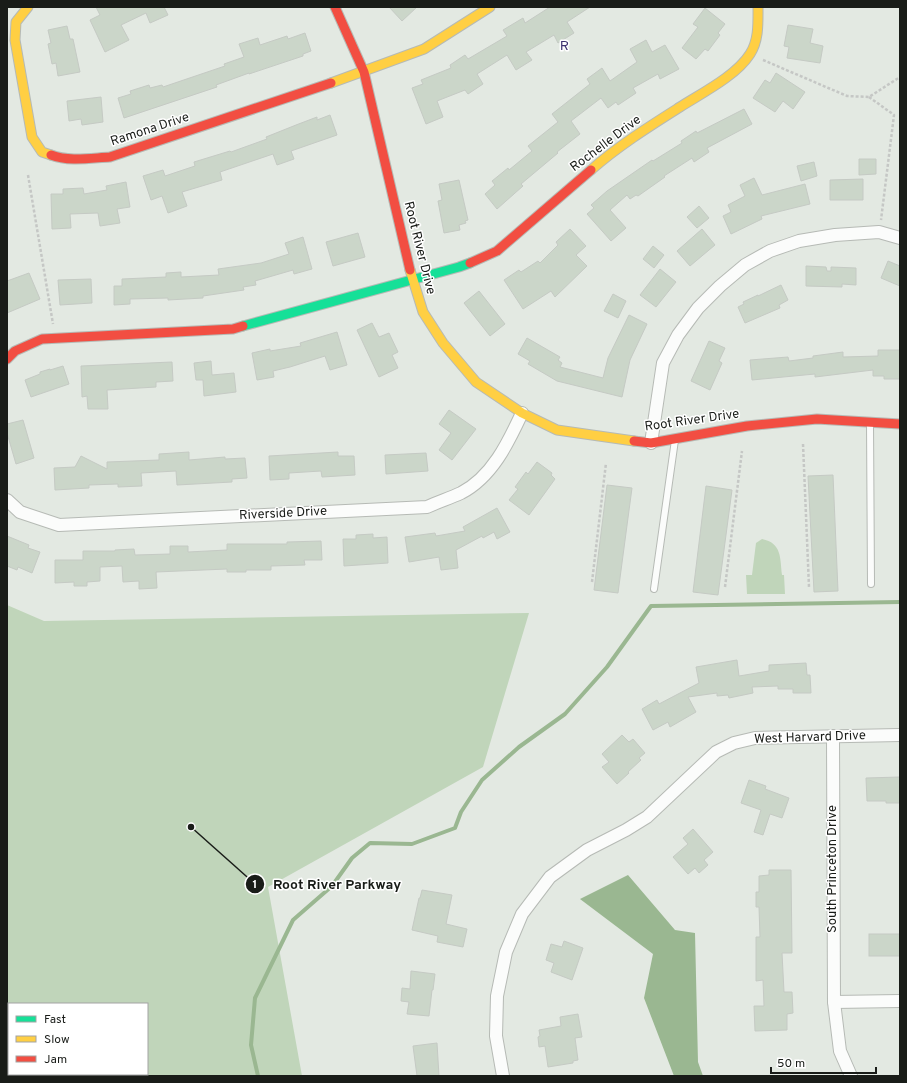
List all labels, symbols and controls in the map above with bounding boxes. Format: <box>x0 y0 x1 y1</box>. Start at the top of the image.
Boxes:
district label: R <box>560 38 570 55</box>
street label: Ramona Drive <box>109 110 191 150</box>
street label: Rochelle Drive <box>567 112 645 176</box>
street label: Root River Drive <box>400 200 438 296</box>
street label: Root River Drive <box>644 406 740 436</box>
street label: Riverside Drive <box>239 504 327 524</box>
street label: West Harvard Drive <box>754 728 866 748</box>
street label: South Princeton Drive <box>825 805 841 933</box>
callout: Root River Parkway <box>245 871 409 897</box>
text: 1 <box>253 877 257 893</box>
text: Root River Parkway <box>273 877 401 894</box>
legend <box>8 1003 148 1075</box>
text: Fast <box>44 1012 66 1028</box>
text: Slow <box>44 1032 70 1048</box>
scale bar <box>771 1049 876 1075</box>
text: Jam <box>44 1052 67 1068</box>
text: 50 m <box>777 1056 805 1072</box>

